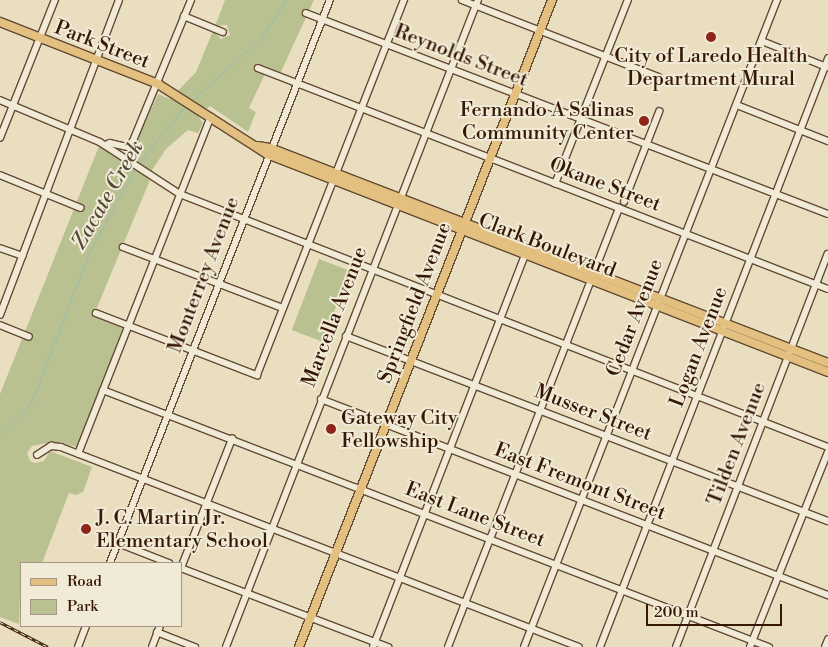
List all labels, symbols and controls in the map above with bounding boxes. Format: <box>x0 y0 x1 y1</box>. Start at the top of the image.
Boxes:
street label: Park Street <box>51 16 153 74</box>
street label: Reynolds Street <box>391 20 531 92</box>
marker: City of Laredo Health Department Mural <box>705 31 717 43</box>
place label: City of Laredo Health Department Mural <box>614 45 808 92</box>
place label: Fernando A Salinas Community Center <box>460 98 634 145</box>
marker: Fernando A Salinas Community Center <box>638 115 650 127</box>
water label: Zacate Creek <box>67 136 149 254</box>
street label: Okane Street <box>546 153 664 217</box>
street label: Monterrey Avenue <box>163 194 245 356</box>
street label: Clark Boulevard <box>475 209 619 283</box>
street label: Springfield Avenue <box>373 219 457 387</box>
street label: Marcella Avenue <box>297 243 373 391</box>
street label: Cedar Avenue <box>602 256 668 380</box>
street label: Logan Avenue <box>665 283 733 411</box>
street label: Tilden Avenue <box>703 379 771 509</box>
street label: Musser Street <box>531 380 655 446</box>
place label: Gateway City Fellowship <box>341 406 457 453</box>
marker: Gateway City Fellowship <box>325 423 337 435</box>
street label: East Fremont Street <box>491 438 669 526</box>
street label: East Lane Street <box>402 477 548 553</box>
place label: J. C. Martin Jr. Elementary School <box>96 506 268 553</box>
marker: J. C. Martin Jr. Elementary School <box>80 523 92 535</box>
legend <box>20 562 182 627</box>
text: Road <box>67 572 102 591</box>
scale bar <box>648 594 784 626</box>
text: Park <box>67 597 98 616</box>
text: 200 m <box>654 603 699 622</box>

